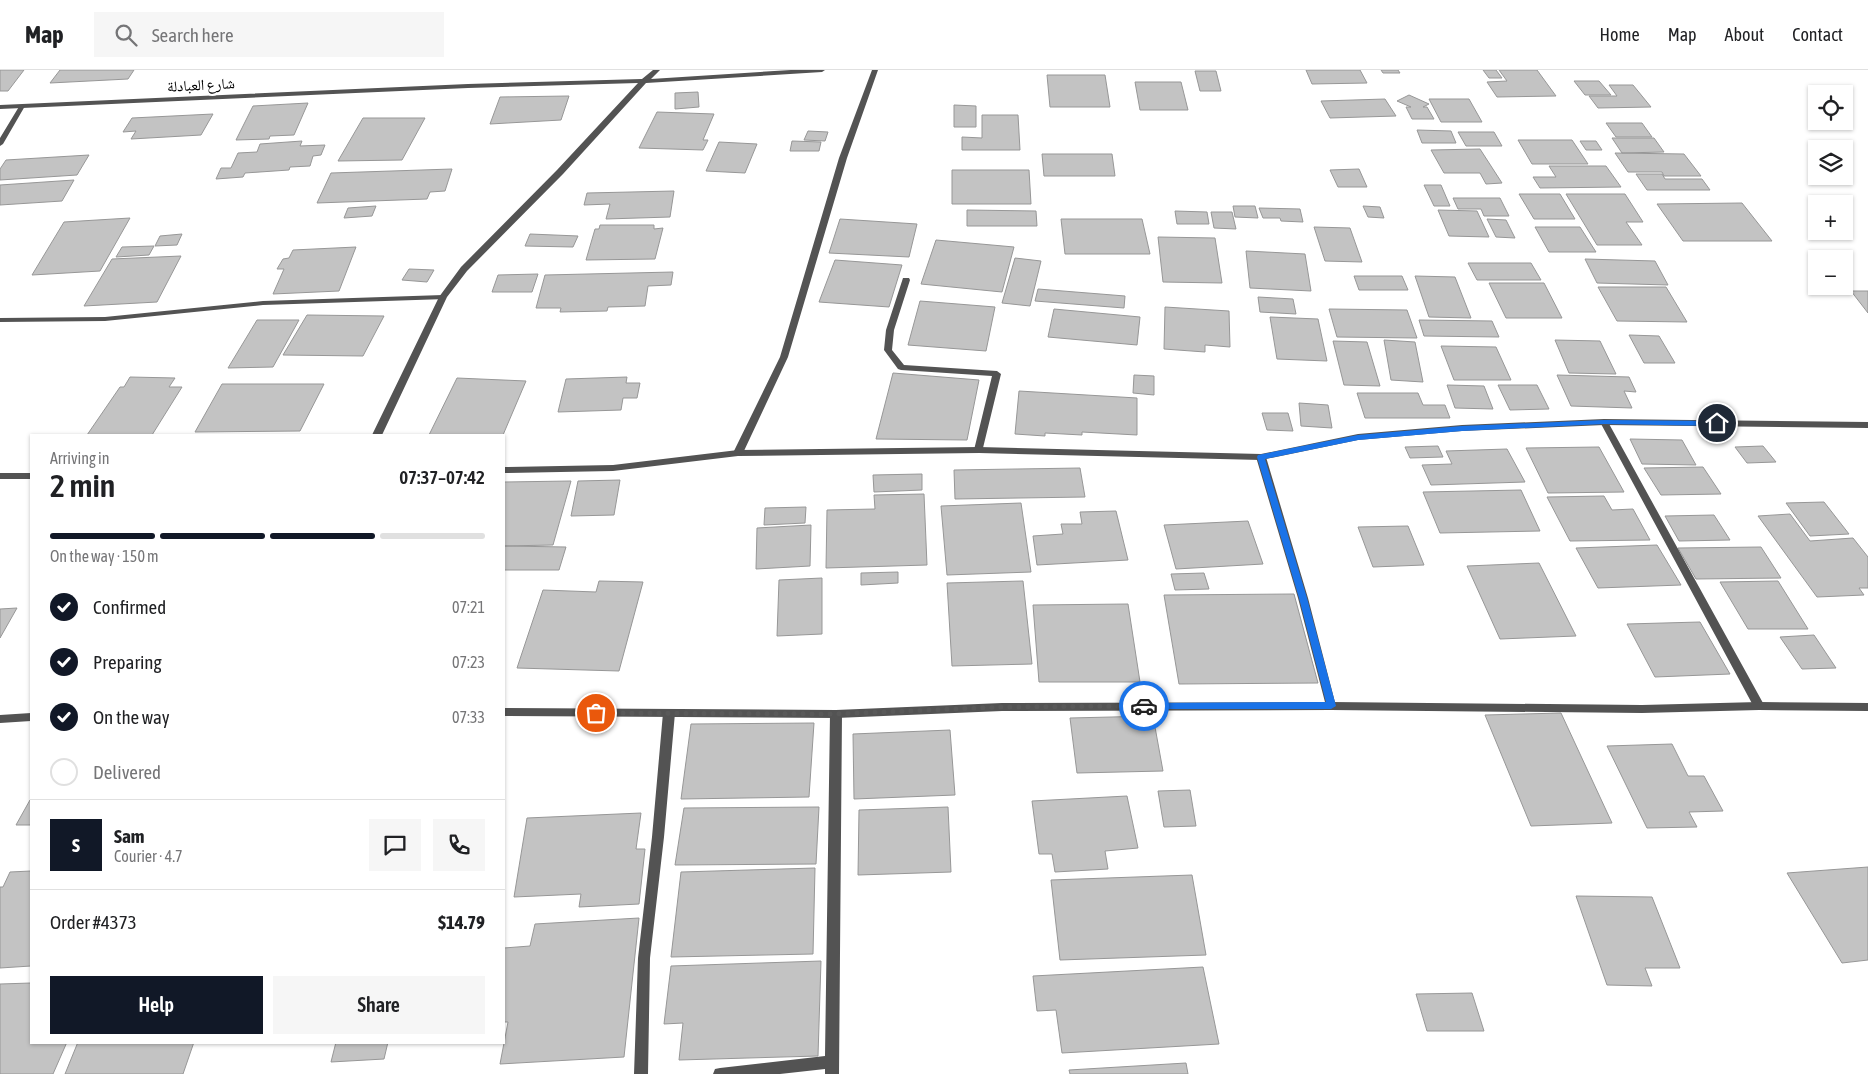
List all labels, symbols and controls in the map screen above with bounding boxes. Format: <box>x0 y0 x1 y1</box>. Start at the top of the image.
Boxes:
search box <box>94 12 444 57</box>
text: Map <box>25 21 64 48</box>
icon: search <box>112 21 140 49</box>
text: Search here <box>152 24 234 46</box>
text: Home <box>1600 24 1640 45</box>
text: Map <box>1668 24 1697 45</box>
text: About <box>1725 24 1764 45</box>
text: Contact <box>1792 24 1843 45</box>
street label: شارع العبادلة <box>167 74 236 97</box>
map controls <box>1808 85 1853 295</box>
button: locate <box>1808 85 1853 130</box>
button: layers <box>1808 140 1853 185</box>
button: + <box>1808 195 1853 240</box>
button: − <box>1808 250 1853 295</box>
pin <box>1696 402 1738 444</box>
icon: home <box>1703 409 1731 437</box>
text: Arriving in <box>50 449 110 467</box>
text: 07:37–07:42 <box>399 466 485 488</box>
text: 2 min <box>50 467 115 504</box>
text: On the way · 150 m <box>50 547 159 565</box>
icon: check <box>50 593 78 621</box>
text: Confirmed <box>93 596 166 618</box>
text: 07:21 <box>452 598 485 616</box>
icon: check <box>50 648 78 676</box>
text: Preparing <box>93 651 162 673</box>
text: 07:23 <box>452 653 485 671</box>
courier <box>1119 681 1169 731</box>
pin <box>575 692 617 734</box>
icon: car <box>1130 692 1158 720</box>
icon: bag <box>582 699 610 727</box>
icon: check <box>50 703 78 731</box>
text: On the way <box>93 706 170 728</box>
text: 07:33 <box>452 708 485 726</box>
text: Delivered <box>93 761 161 783</box>
button: chat <box>369 819 421 871</box>
button: phone <box>433 819 485 871</box>
text: Sam <box>114 825 145 847</box>
text: S <box>72 834 80 856</box>
text: Courier · 4.7 <box>114 847 183 865</box>
text: Order #4373 <box>50 911 137 933</box>
text: $14.79 <box>438 911 485 933</box>
button: Help <box>50 976 263 1034</box>
button: Share <box>273 976 485 1034</box>

